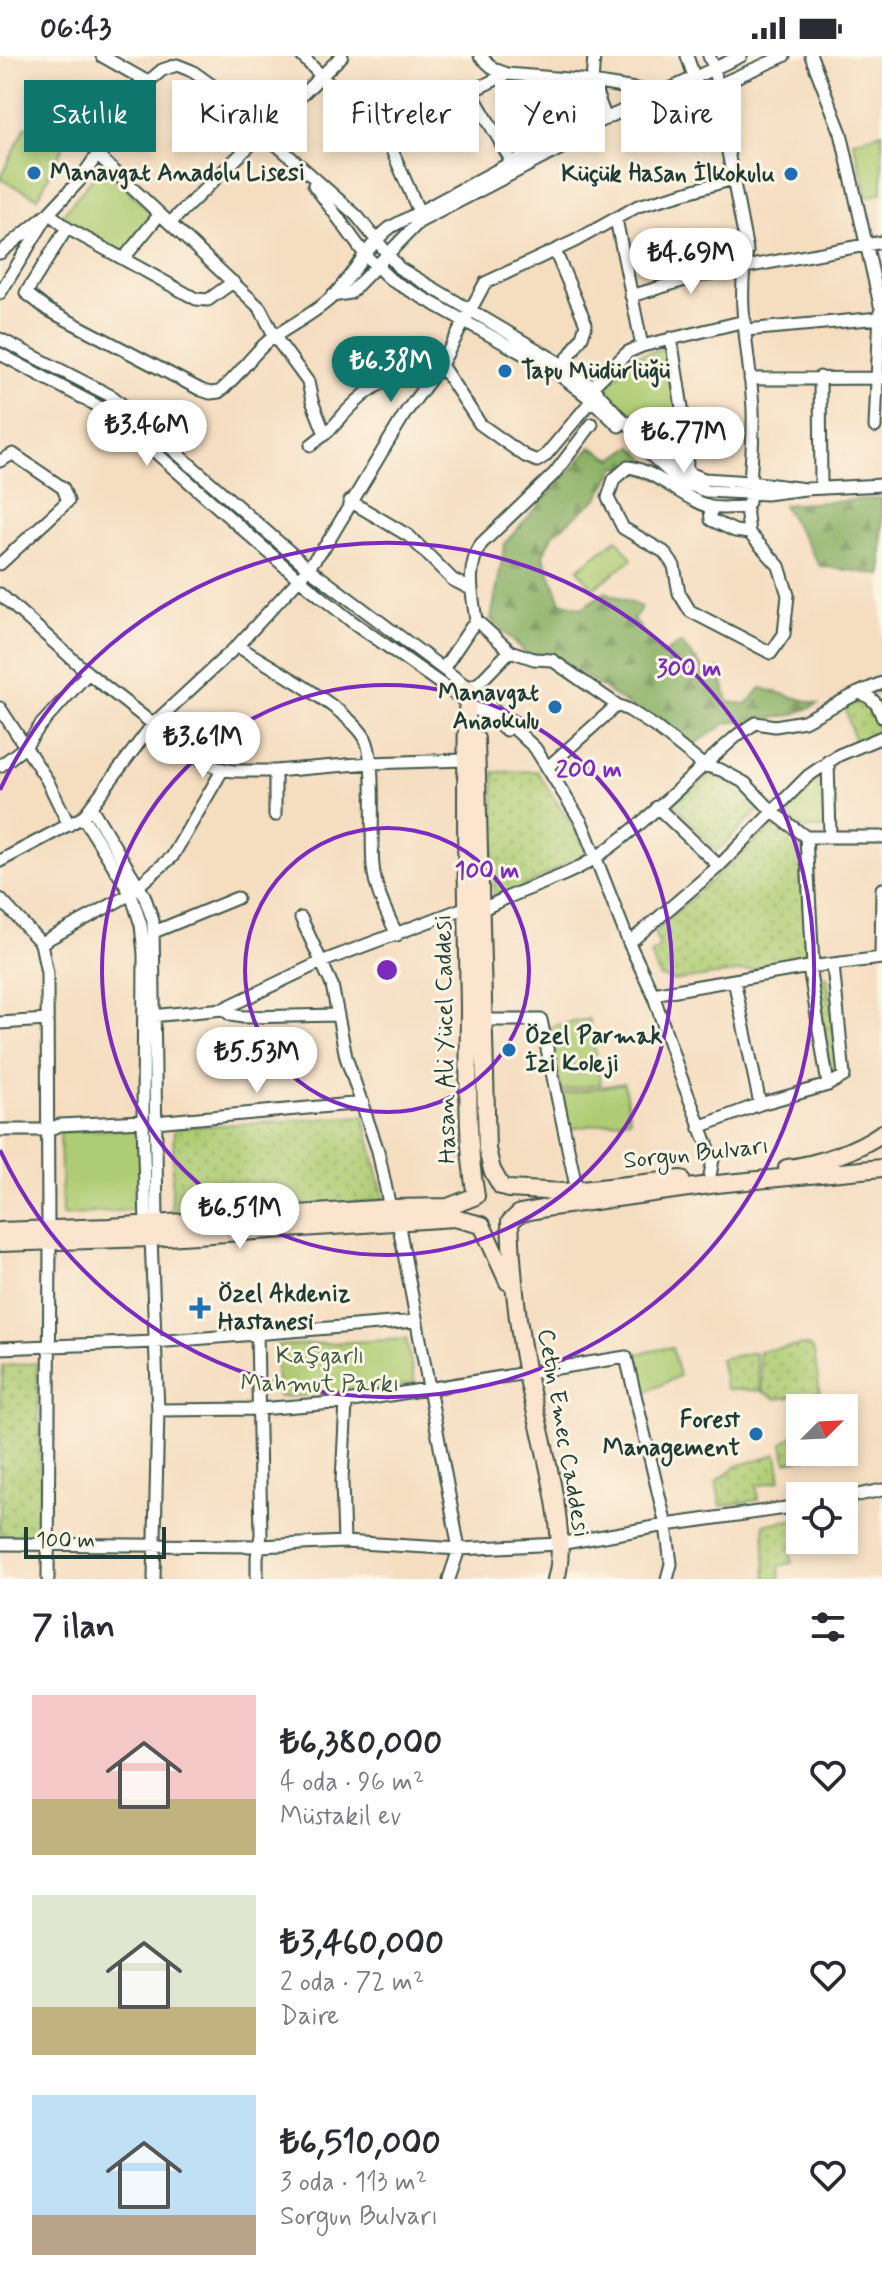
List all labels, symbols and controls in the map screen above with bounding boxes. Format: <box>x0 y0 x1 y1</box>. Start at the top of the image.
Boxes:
text: 06:43 <box>40 9 112 48</box>
chip: Satılık <box>24 80 156 152</box>
chip: Kiralık <box>172 80 307 152</box>
chip: Filtreler <box>323 80 479 152</box>
chip: Yeni <box>495 80 605 152</box>
chip: Daire <box>621 80 741 152</box>
place label: Manavgat Anadolu Lisesi <box>50 158 305 190</box>
place label: Küçük Hasan İlkokulu <box>561 159 775 190</box>
marker: Manavgat Anadolu Lisesi <box>25 164 43 182</box>
marker: Küçük Hasan İlkokulu <box>782 165 800 183</box>
pin: ₺4.69M <box>626 228 756 296</box>
text: ₺4.69M <box>647 237 735 271</box>
pin: ₺6.38M <box>326 336 456 404</box>
text: ₺6.38M <box>350 345 432 379</box>
place label: Tapu Müdürlüğü <box>521 356 670 388</box>
marker: Tapu Müdürlüğü <box>496 362 514 380</box>
pin: ₺3.46M <box>82 400 212 468</box>
pin: ₺6.77M <box>619 407 749 475</box>
text: ₺3.46M <box>105 409 189 443</box>
text: ₺6.77M <box>641 416 727 450</box>
text: 300 m <box>657 654 721 685</box>
place label: Manavgat Anaokulu <box>438 678 539 737</box>
marker: Manavgat Anaokulu <box>546 698 564 716</box>
pin: ₺3.61M <box>138 712 268 780</box>
text: ₺3.61M <box>163 721 243 755</box>
text: 200 m <box>556 755 622 786</box>
text: 100 m <box>455 856 519 887</box>
street label: Hasan Ali Yücel Caddesi <box>428 914 464 1164</box>
centre of rings <box>373 956 401 984</box>
place label: Özel Parmak İzi Koleji <box>525 1021 663 1080</box>
pin: ₺5.53M <box>192 1027 322 1095</box>
text: ₺5.53M <box>214 1036 300 1070</box>
marker: Özel Parmak İzi Koleji <box>500 1041 518 1059</box>
street label: Sorgun Bulvarı <box>622 1131 770 1179</box>
pin: ₺6.51M <box>175 1183 305 1251</box>
text: ₺6.51M <box>198 1192 282 1226</box>
place label: Özel Akdeniz Hastanesi <box>218 1279 350 1338</box>
marker: Özel Akdeniz Hastanesi <box>189 1297 211 1319</box>
street label: Cetin Emec Caddesi <box>529 1326 597 1540</box>
park label: Kaşgarlı Mahmut Parkı <box>241 1341 399 1400</box>
north arrow <box>786 1394 858 1466</box>
map controls <box>786 1394 858 1554</box>
place label: Forest Management <box>603 1405 741 1467</box>
marker: Forest Management <box>747 1425 765 1443</box>
button: locate <box>786 1482 858 1554</box>
scale bar <box>24 1523 166 1559</box>
text: 100 m <box>36 1527 95 1555</box>
text: 7 ilan <box>32 1605 115 1650</box>
icon: filters <box>806 1605 850 1649</box>
text: ₺6,380,000 <box>280 1721 442 1766</box>
icon: home <box>96 1727 192 1823</box>
icon: heart <box>806 1753 850 1797</box>
text: 4 oda · 96 m² <box>280 1766 424 1800</box>
text: Müstakil ev <box>280 1800 401 1834</box>
text: ₺3,460,000 <box>280 1921 444 1966</box>
icon: home <box>96 1927 192 2023</box>
icon: heart <box>806 1953 850 1997</box>
text: 2 oda · 72 m² <box>280 1966 424 2000</box>
text: Daire <box>280 2000 339 2034</box>
text: ₺6,510,000 <box>280 2121 441 2166</box>
icon: home <box>96 2127 192 2223</box>
icon: heart <box>806 2153 850 2197</box>
text: 3 oda · 113 m² <box>280 2166 427 2200</box>
text: Sorgun Bulvarı <box>280 2200 438 2234</box>

